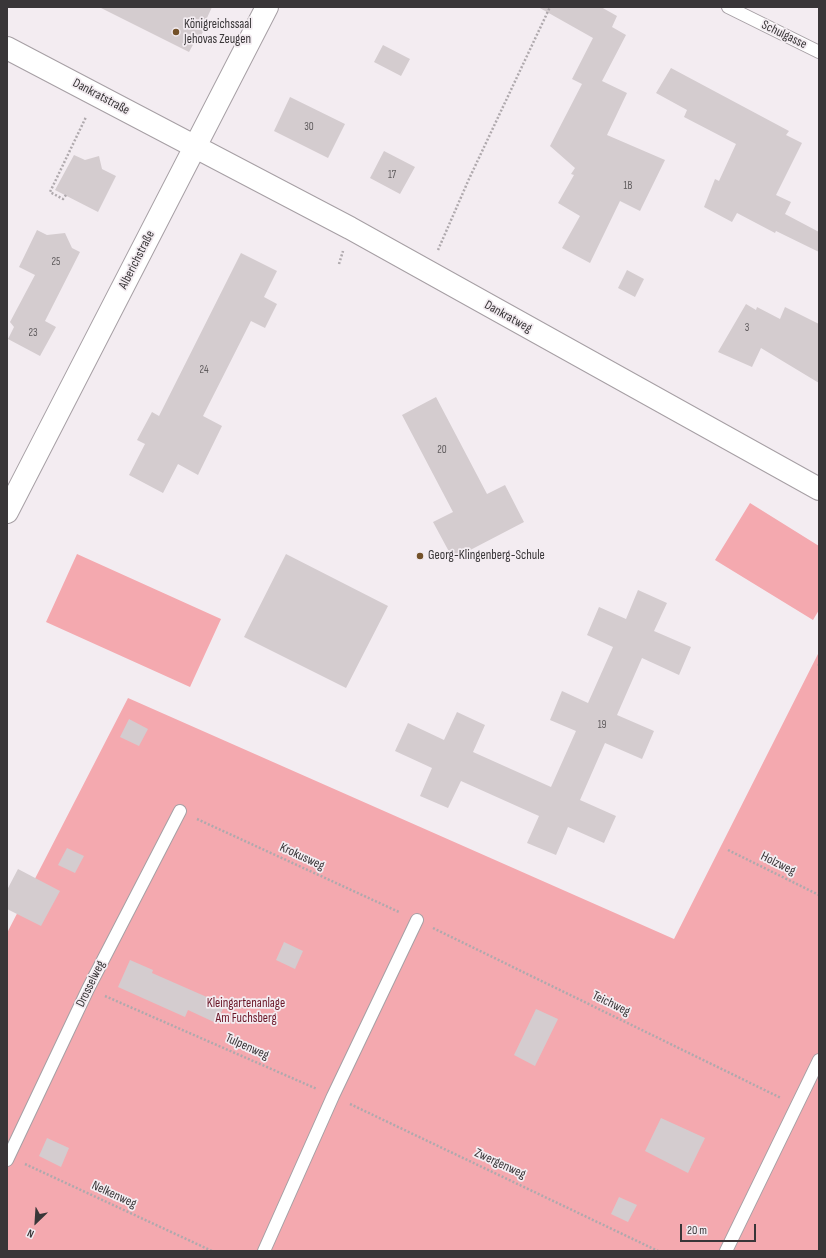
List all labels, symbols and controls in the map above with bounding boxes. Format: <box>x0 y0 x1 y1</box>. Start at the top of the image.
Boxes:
place label: Königreichssaal Jehovas Zeugen <box>184 17 252 48</box>
street label: Schulgasse <box>759 17 809 53</box>
marker: Königreichssaal Jehovas Zeugen <box>171 27 181 37</box>
street label: Dankratstraße <box>70 76 132 118</box>
house number: 30 <box>304 120 314 134</box>
house number: 17 <box>388 168 396 182</box>
house number: 1B <box>624 179 632 193</box>
street label: Alberichstraße <box>116 228 158 292</box>
house number: 25 <box>52 255 60 269</box>
street label: Dankratweg <box>481 298 535 336</box>
house number: 3 <box>745 321 749 335</box>
house number: 23 <box>28 326 38 340</box>
house number: 24 <box>199 363 209 377</box>
house number: 20 <box>437 443 447 457</box>
place label: Georg-Klingenberg-Schule <box>428 548 545 564</box>
marker: Georg-Klingenberg-Schule <box>415 551 425 561</box>
house number: 19 <box>598 718 606 732</box>
street label: Krokusweg <box>277 840 327 874</box>
street label: Holzweg <box>758 849 798 879</box>
street label: Drosselweg <box>73 958 109 1010</box>
street label: Teichweg <box>589 988 633 1020</box>
park label: Kleingartenanlage Am Fuchsberg <box>207 996 285 1027</box>
street label: Tulpenweg <box>223 1031 271 1063</box>
street label: Zwergenweg <box>472 1145 528 1183</box>
street label: Nelkenweg <box>89 1178 139 1212</box>
north arrow <box>16 1202 56 1242</box>
scale bar <box>682 1216 758 1242</box>
text: 20 m <box>687 1223 707 1238</box>
text: N <box>25 1226 36 1240</box>

